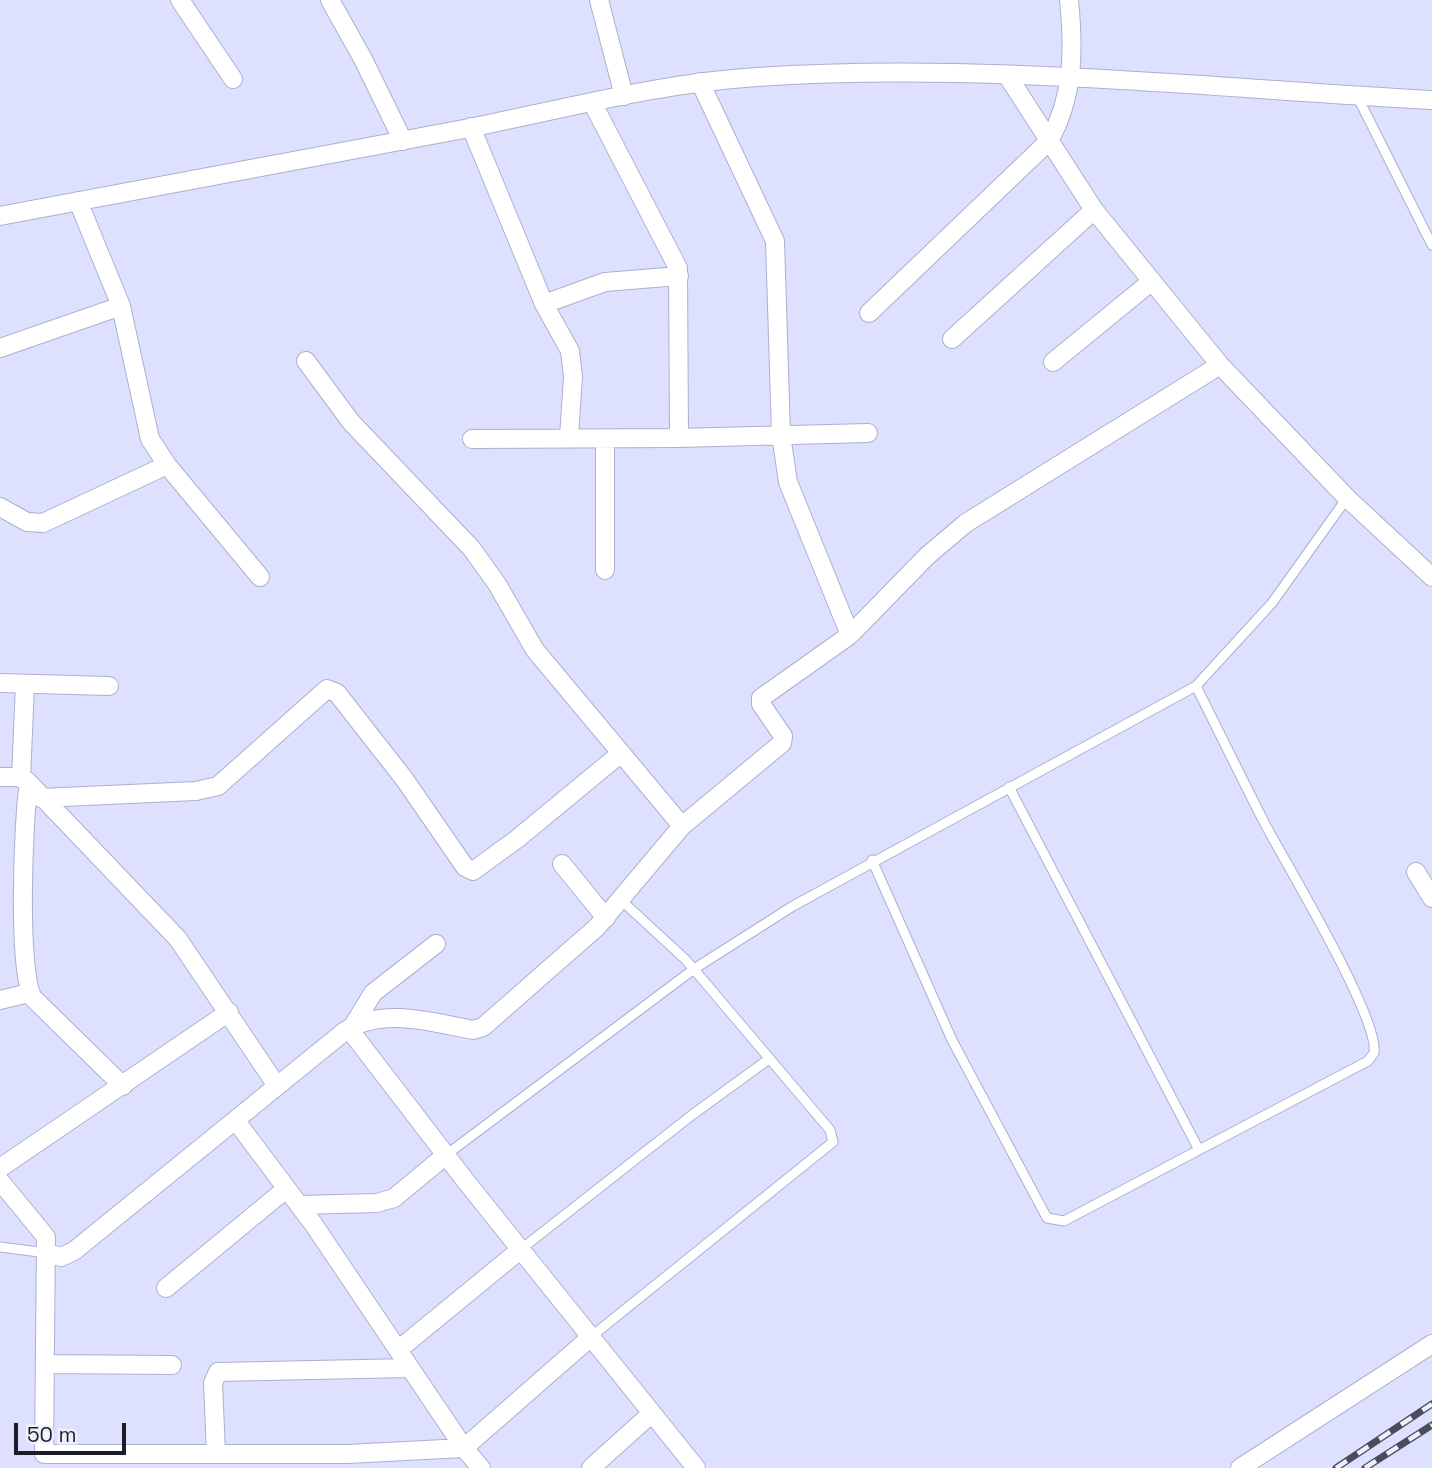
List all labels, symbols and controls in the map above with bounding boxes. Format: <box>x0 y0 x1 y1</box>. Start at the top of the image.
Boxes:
scale bar <box>18 1408 130 1452</box>
text: 50 m <box>27 1421 77 1448</box>

